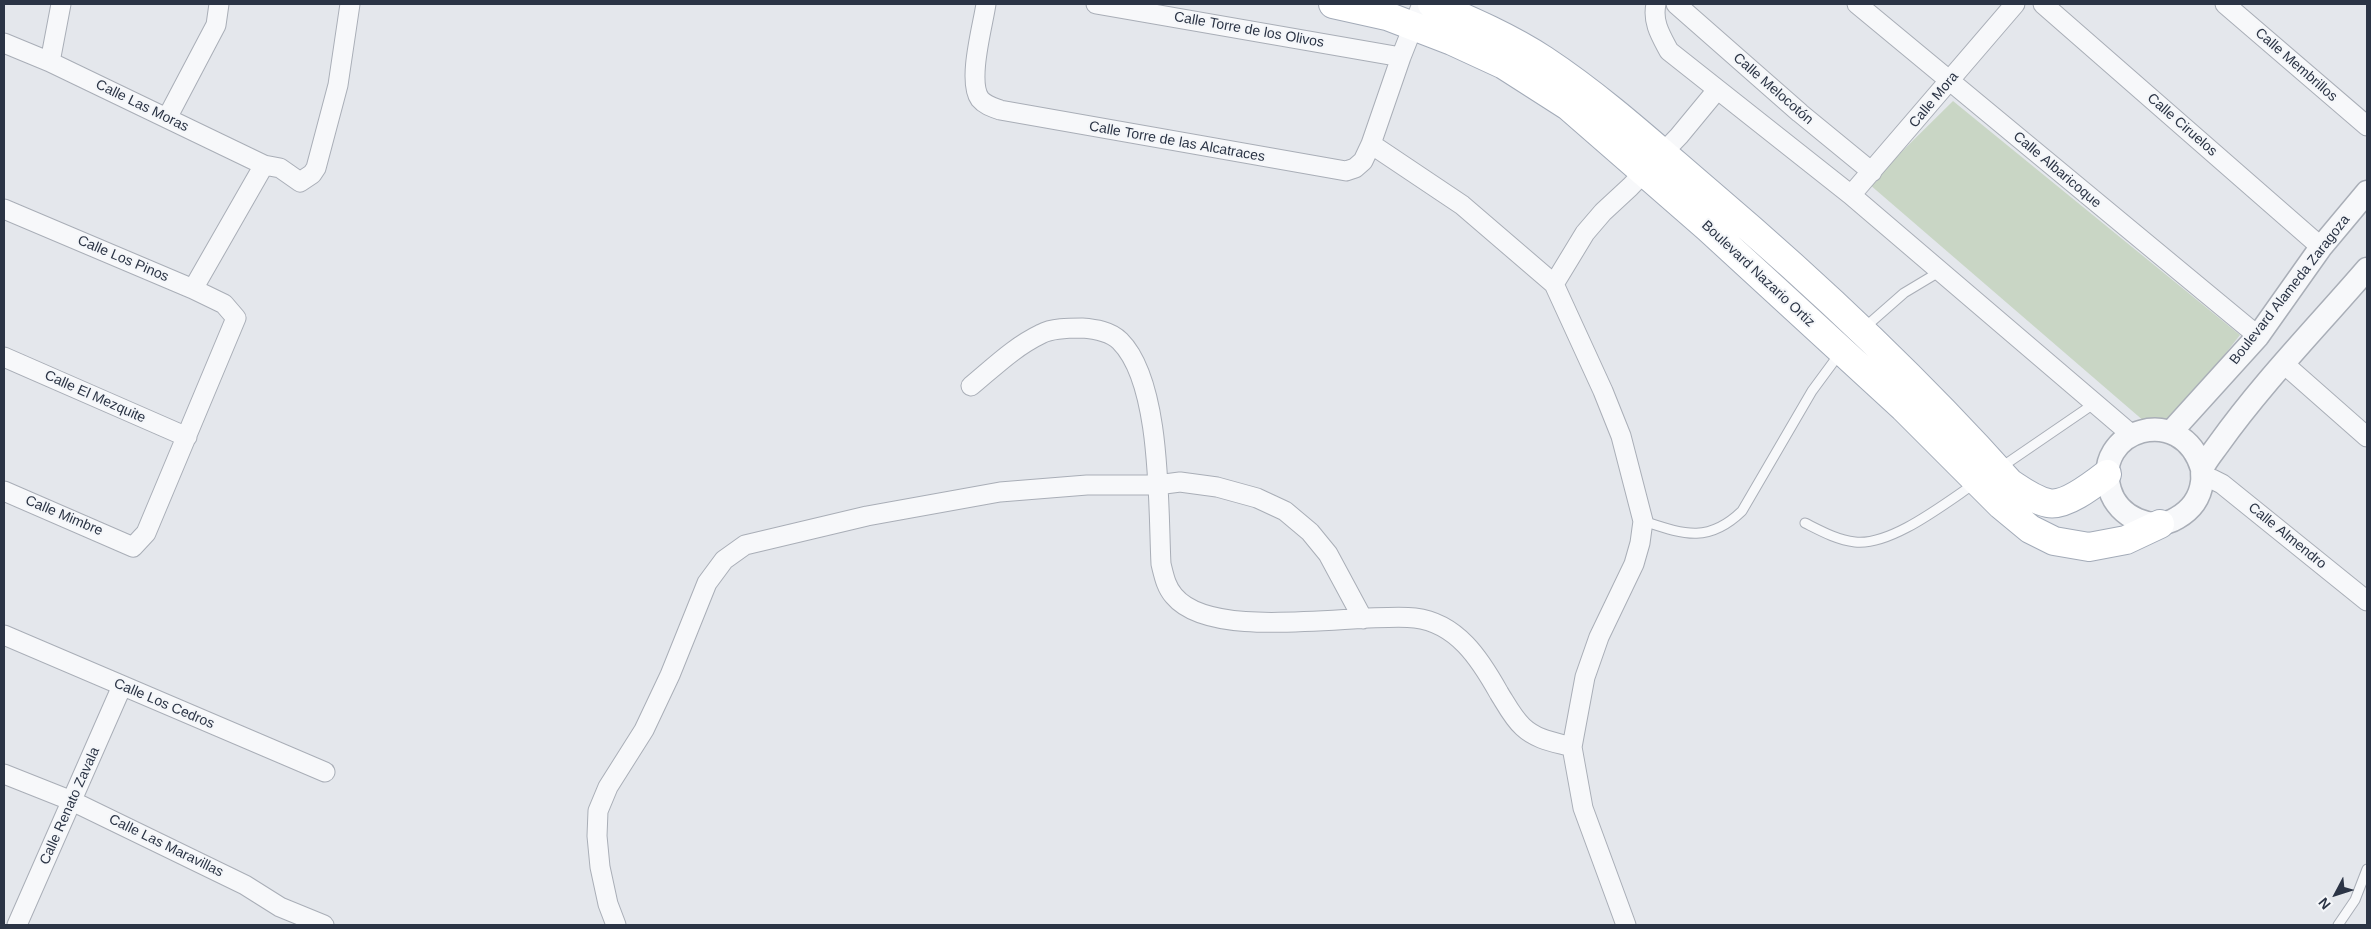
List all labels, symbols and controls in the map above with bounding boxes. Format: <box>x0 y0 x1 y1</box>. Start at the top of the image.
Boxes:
street label: Calle Torre de los Olivos <box>1173 9 1325 51</box>
street label: Calle Membrillos <box>2251 25 2341 105</box>
street label: Calle Melocotón <box>1730 50 1816 128</box>
street label: Calle Mora <box>1906 69 1962 131</box>
street label: Calle Las Moras <box>93 76 191 136</box>
street label: Calle Ciruelos <box>2144 90 2220 160</box>
street label: Calle Torre de las Alcatraces <box>1088 118 1266 166</box>
street label: Calle Albaricoque <box>2010 128 2104 212</box>
street label: Boulevard Alameda Zaragoza <box>2226 212 2354 368</box>
street label: Boulevard Nazario Ortiz <box>1698 217 1818 331</box>
street label: Calle Los Pinos <box>75 232 171 286</box>
street label: Calle El Mezquite <box>42 367 148 427</box>
street label: Calle Mimbre <box>23 492 105 540</box>
street label: Calle Almendro <box>2245 499 2329 573</box>
street label: Calle Los Cedros <box>111 675 217 733</box>
street label: Calle Renato Zavala <box>37 745 103 867</box>
street label: Calle Las Maravillas <box>106 811 226 881</box>
north arrow <box>2311 869 2361 919</box>
text: N <box>2315 895 2334 913</box>

